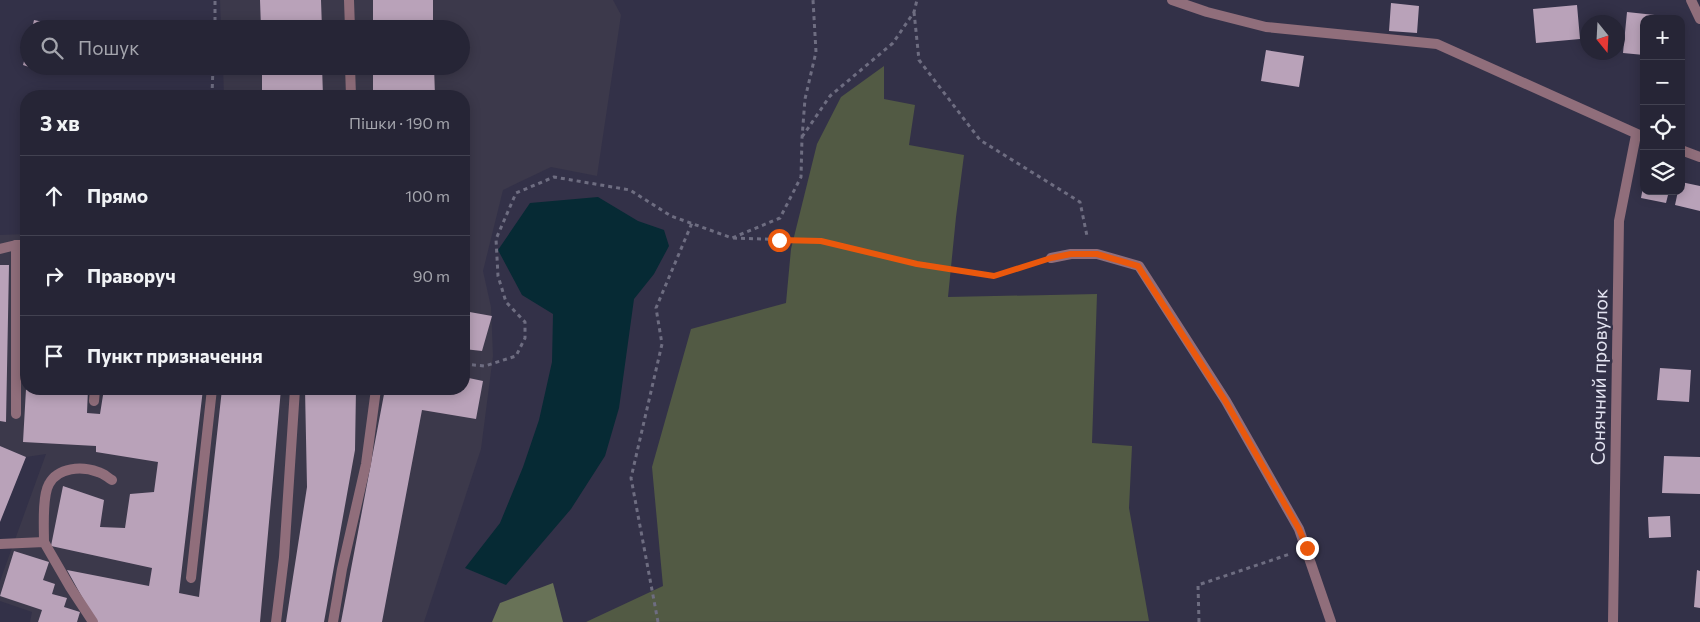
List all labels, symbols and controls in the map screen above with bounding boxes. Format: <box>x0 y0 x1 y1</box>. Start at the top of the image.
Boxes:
north arrow <box>1580 15 1625 60</box>
map controls <box>1640 15 1685 195</box>
button: + <box>1640 15 1685 60</box>
search box <box>20 20 470 75</box>
icon: search <box>38 34 66 62</box>
text: Пошук <box>78 36 139 59</box>
button: − <box>1640 60 1685 105</box>
button: locate <box>1640 105 1685 150</box>
text: 3 хв <box>40 110 80 135</box>
text: Пішки · 190 m <box>349 113 450 132</box>
button: layers <box>1640 150 1685 195</box>
icon: ahead <box>40 182 68 210</box>
text: Прямо <box>87 184 148 207</box>
text: 100 m <box>405 186 450 205</box>
route start <box>768 229 791 252</box>
icon: right <box>40 262 68 290</box>
text: Праворуч <box>87 264 176 287</box>
text: 90 m <box>413 266 450 285</box>
street label: Сонячний провулок <box>1585 289 1612 465</box>
icon: arrive <box>40 342 68 370</box>
text: Пункт призначення <box>87 344 263 367</box>
route end <box>1296 537 1319 560</box>

